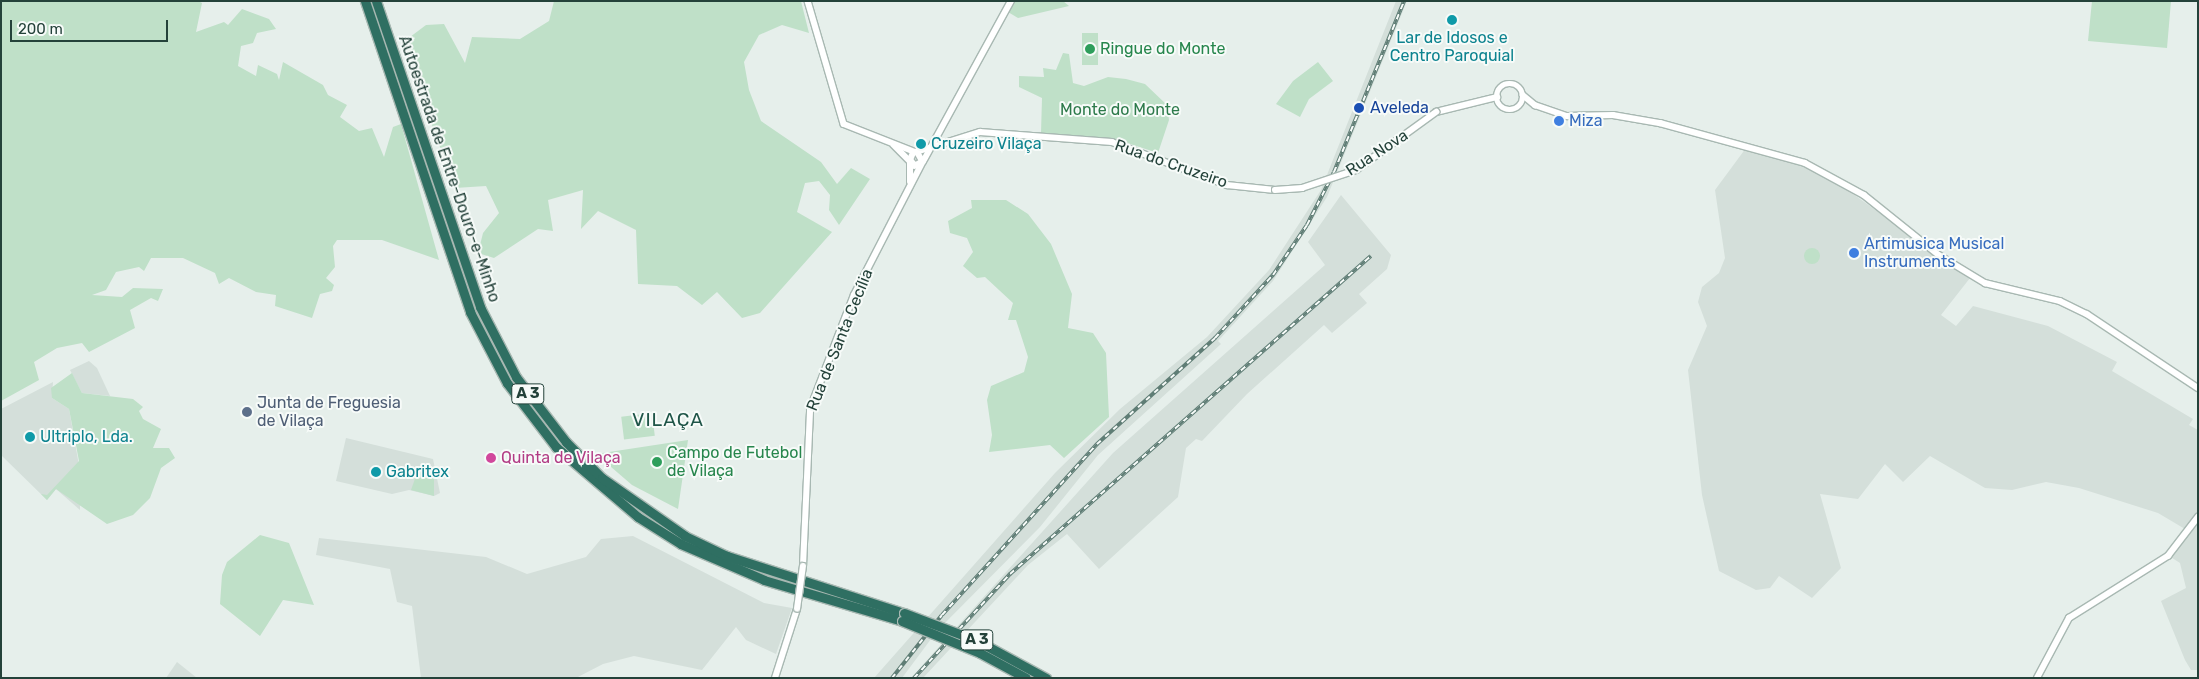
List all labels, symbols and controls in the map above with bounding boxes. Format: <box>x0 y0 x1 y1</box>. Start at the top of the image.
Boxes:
scale bar <box>12 10 170 42</box>
marker: Lar de Idosos e Centro Paroquial <box>1446 14 1458 26</box>
text: 200 m <box>18 20 63 38</box>
place label: Lar de Idosos e Centro Paroquial <box>1390 28 1514 66</box>
street label: Autoestrada de Entre-Douro-e-Minho <box>394 33 504 305</box>
place label: Ringue do Monte <box>1100 39 1225 59</box>
marker: Ringue do Monte <box>1084 43 1096 55</box>
place label: Aveleda <box>1370 98 1429 118</box>
park label: Monte do Monte <box>1060 100 1180 120</box>
marker: Aveleda <box>1352 101 1366 115</box>
place label: Miza <box>1569 111 1603 131</box>
marker: Miza <box>1553 115 1565 127</box>
street label: Rua Nova <box>1342 126 1412 180</box>
place label: Cruzeiro Vilaça <box>931 134 1042 154</box>
street label: Rua do Cruzeiro <box>1112 136 1230 192</box>
marker: Cruzeiro Vilaça <box>915 138 927 150</box>
place label: Artimusica Musical Instruments <box>1864 234 2004 272</box>
marker: Artimusica Musical Instruments <box>1848 247 1860 259</box>
street label: Rua de Santa Cecília <box>803 266 877 414</box>
road number: A 3 <box>510 382 546 406</box>
place label: Junta de Freguesia de Vilaça <box>257 393 401 431</box>
marker: Junta de Freguesia de Vilaça <box>241 406 253 418</box>
district label: VILAÇA <box>631 409 705 431</box>
place label: Ultriplo, Lda. <box>40 427 133 447</box>
marker: Ultriplo, Lda. <box>24 431 36 443</box>
place label: Campo de Futebol de Vilaça <box>667 443 802 481</box>
place label: Quinta de Vilaça <box>501 448 621 468</box>
marker: Quinta de Vilaça <box>485 452 497 464</box>
marker: Campo de Futebol de Vilaça <box>651 456 663 468</box>
place label: Gabritex <box>386 462 449 482</box>
marker: Gabritex <box>370 466 382 478</box>
road number: A 3 <box>960 628 994 652</box>

